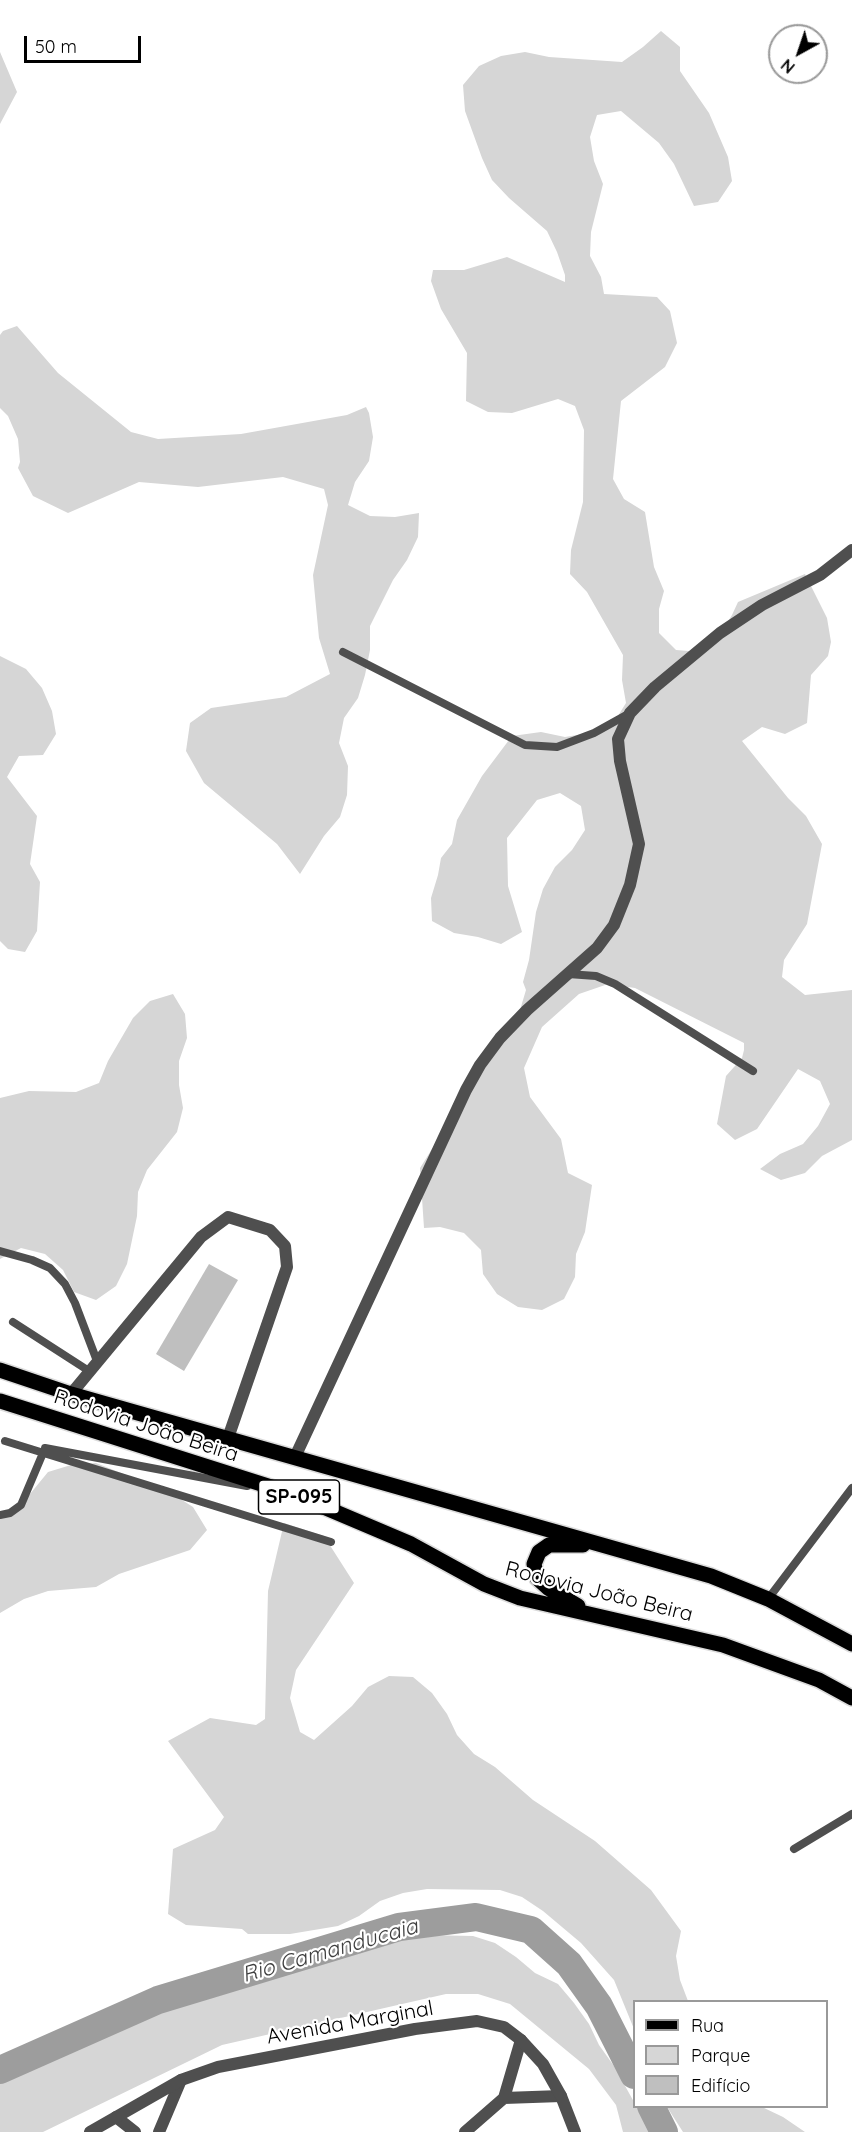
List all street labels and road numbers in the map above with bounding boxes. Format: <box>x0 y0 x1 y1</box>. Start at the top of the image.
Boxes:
street label: Rodovia João Beira <box>51 1384 241 1468</box>
road number: SP-095 <box>258 1480 340 1514</box>
street label: Rodovia João Beira <box>503 1556 695 1628</box>
street label: Avenida Marginal <box>265 1996 435 2050</box>

